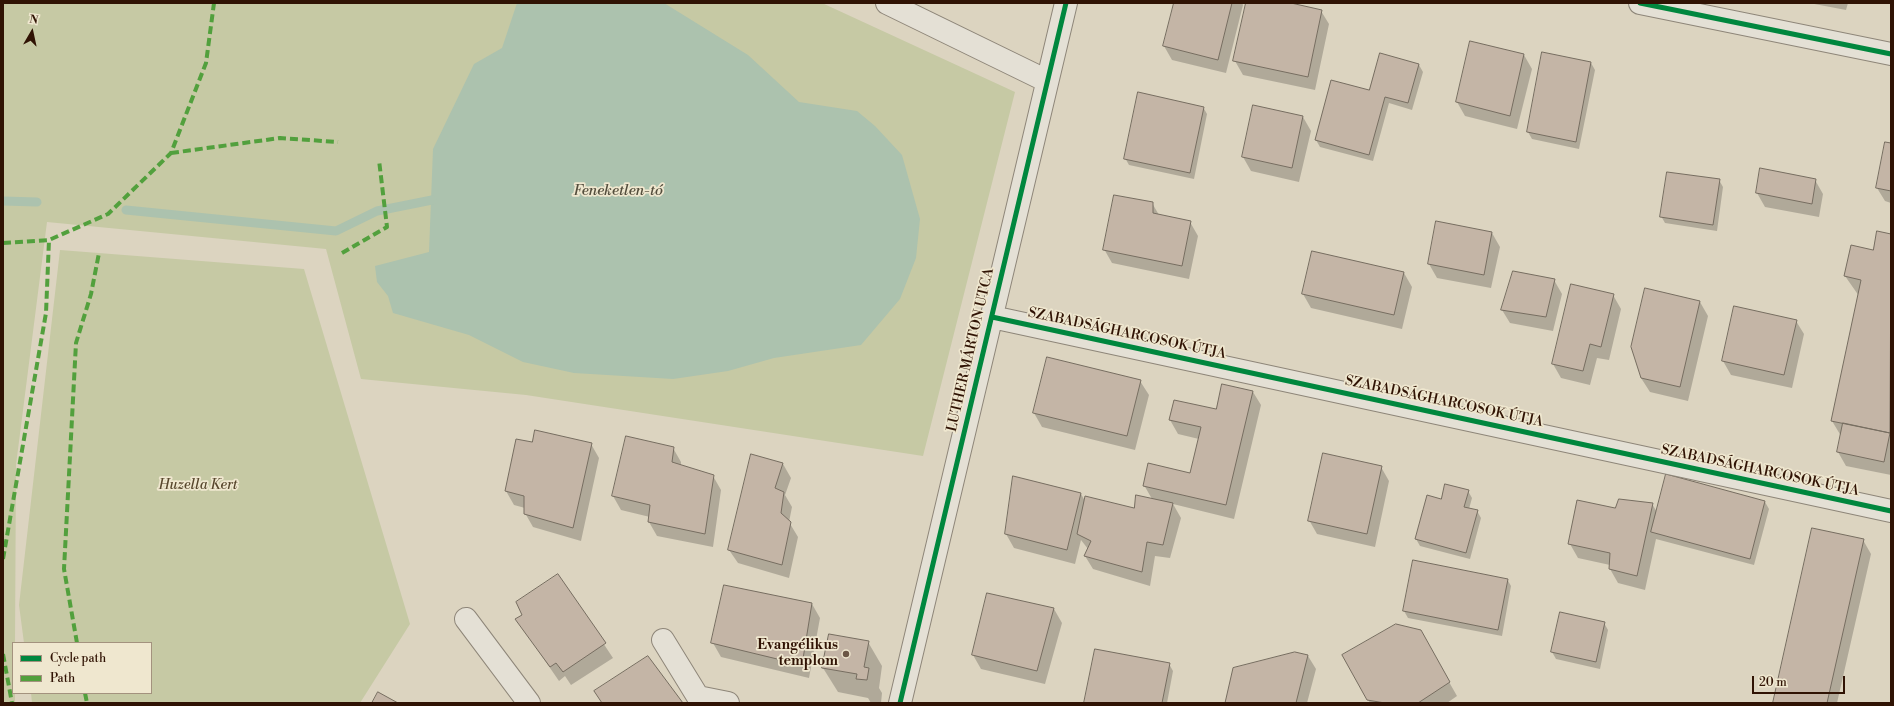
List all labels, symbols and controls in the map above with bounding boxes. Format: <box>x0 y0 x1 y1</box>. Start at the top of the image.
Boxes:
north arrow <box>12 12 52 52</box>
text: N <box>28 13 39 28</box>
water label: Feneketlen-tó <box>573 182 663 200</box>
street label: LUTHER MÁRTON UTCA <box>944 266 998 434</box>
street label: SZABADSÁGHARCOSOK ÚTJA <box>1026 305 1228 363</box>
street label: SZABADSÁGHARCOSOK ÚTJA <box>1343 373 1545 431</box>
street label: SZABADSÁGHARCOSOK ÚTJA <box>1659 442 1861 500</box>
park label: Huzella Kert <box>159 478 237 494</box>
place label: Evangélikus templom <box>757 638 838 670</box>
legend <box>12 642 152 694</box>
marker: Evangélikus templom <box>841 649 851 659</box>
text: Cycle path <box>50 651 106 666</box>
scale bar <box>1754 668 1847 694</box>
text: Path <box>50 671 75 686</box>
text: 20 m <box>1759 675 1787 690</box>

